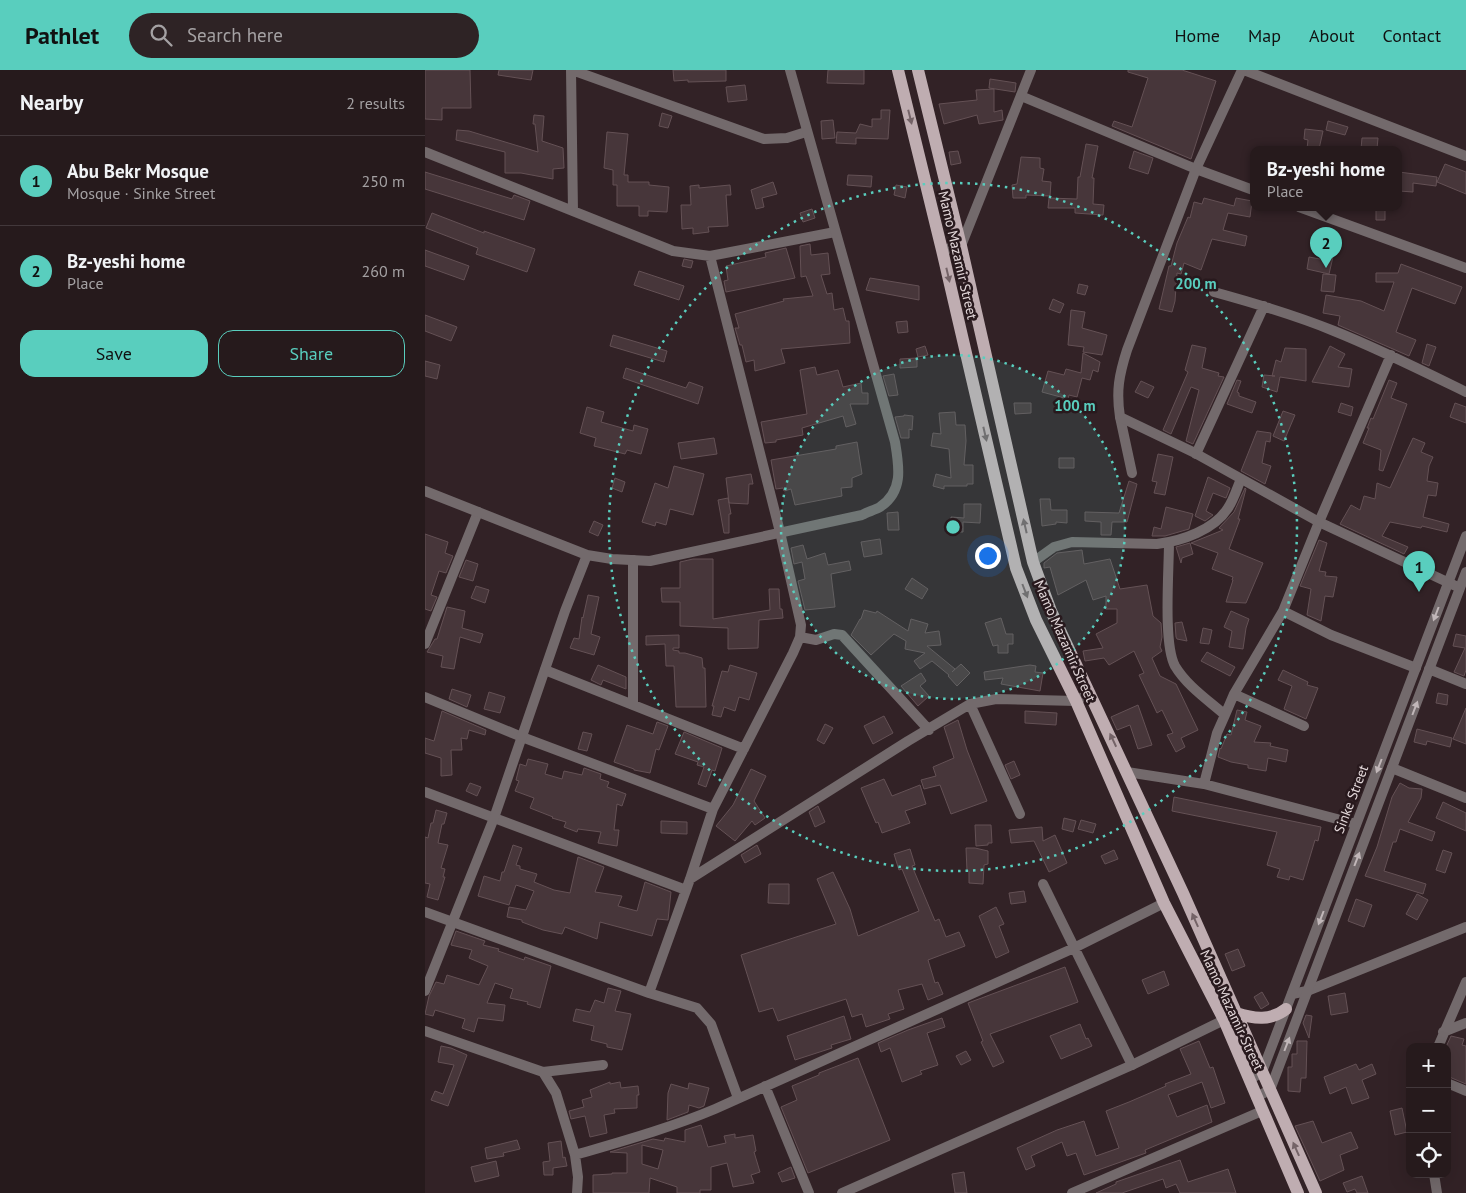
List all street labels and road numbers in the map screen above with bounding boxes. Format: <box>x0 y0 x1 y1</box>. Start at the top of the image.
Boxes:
street label: Mamo Mazamir Street <box>934 189 982 321</box>
street label: Mamo Mazamir Street <box>1030 577 1100 705</box>
street label: Sinke Street <box>1330 762 1372 836</box>
street label: Mamo Mazamir Street <box>1196 947 1268 1073</box>

